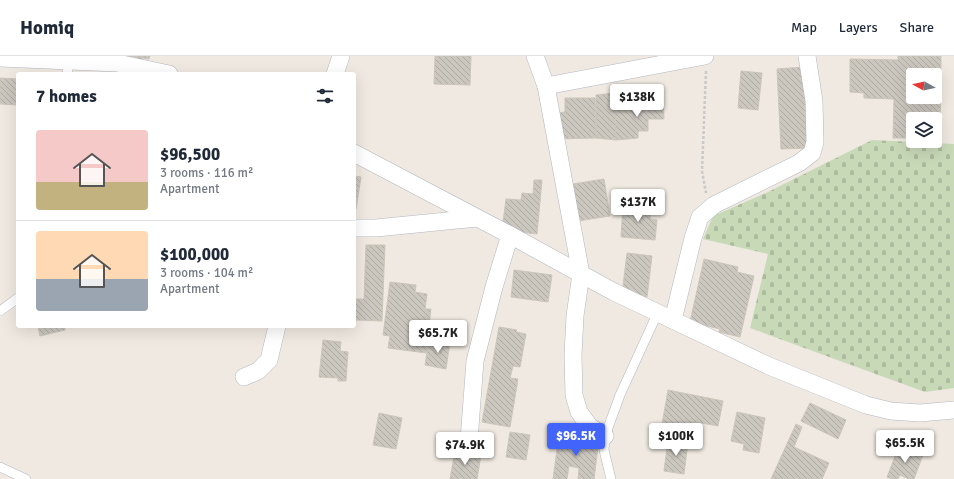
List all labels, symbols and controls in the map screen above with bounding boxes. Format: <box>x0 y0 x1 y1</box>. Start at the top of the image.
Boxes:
text: Homiq <box>20 16 74 40</box>
text: Map <box>791 19 817 36</box>
text: Layers <box>839 19 878 36</box>
text: Share <box>900 19 934 36</box>
north arrow <box>906 68 942 104</box>
map controls <box>906 68 942 148</box>
pin: $138K <box>609 84 665 118</box>
icon: filters <box>314 85 336 107</box>
text: 7 homes <box>36 86 97 107</box>
text: $138K <box>619 89 655 105</box>
button: layers <box>906 112 942 148</box>
text: $96,500 <box>160 144 220 165</box>
icon: home <box>68 146 116 194</box>
text: 3 rooms · 116 m² <box>160 165 253 181</box>
text: Apartment <box>160 181 220 197</box>
pin: $137K <box>610 189 666 223</box>
text: $137K <box>620 194 656 210</box>
text: $100,000 <box>160 244 229 265</box>
icon: home <box>68 247 116 295</box>
text: 3 rooms · 104 m² <box>160 265 253 281</box>
text: Apartment <box>160 281 220 297</box>
pin: $65.7K <box>405 320 471 354</box>
text: $65.7K <box>418 325 458 341</box>
pin: $96.5K <box>543 423 609 457</box>
pin: $100K <box>648 423 704 457</box>
text: $96.5K <box>556 428 596 444</box>
text: $100K <box>658 428 694 444</box>
pin: $65.5K <box>872 430 938 464</box>
pin: $74.9K <box>432 432 498 466</box>
text: $65.5K <box>885 435 925 451</box>
text: $74.9K <box>445 437 485 453</box>

